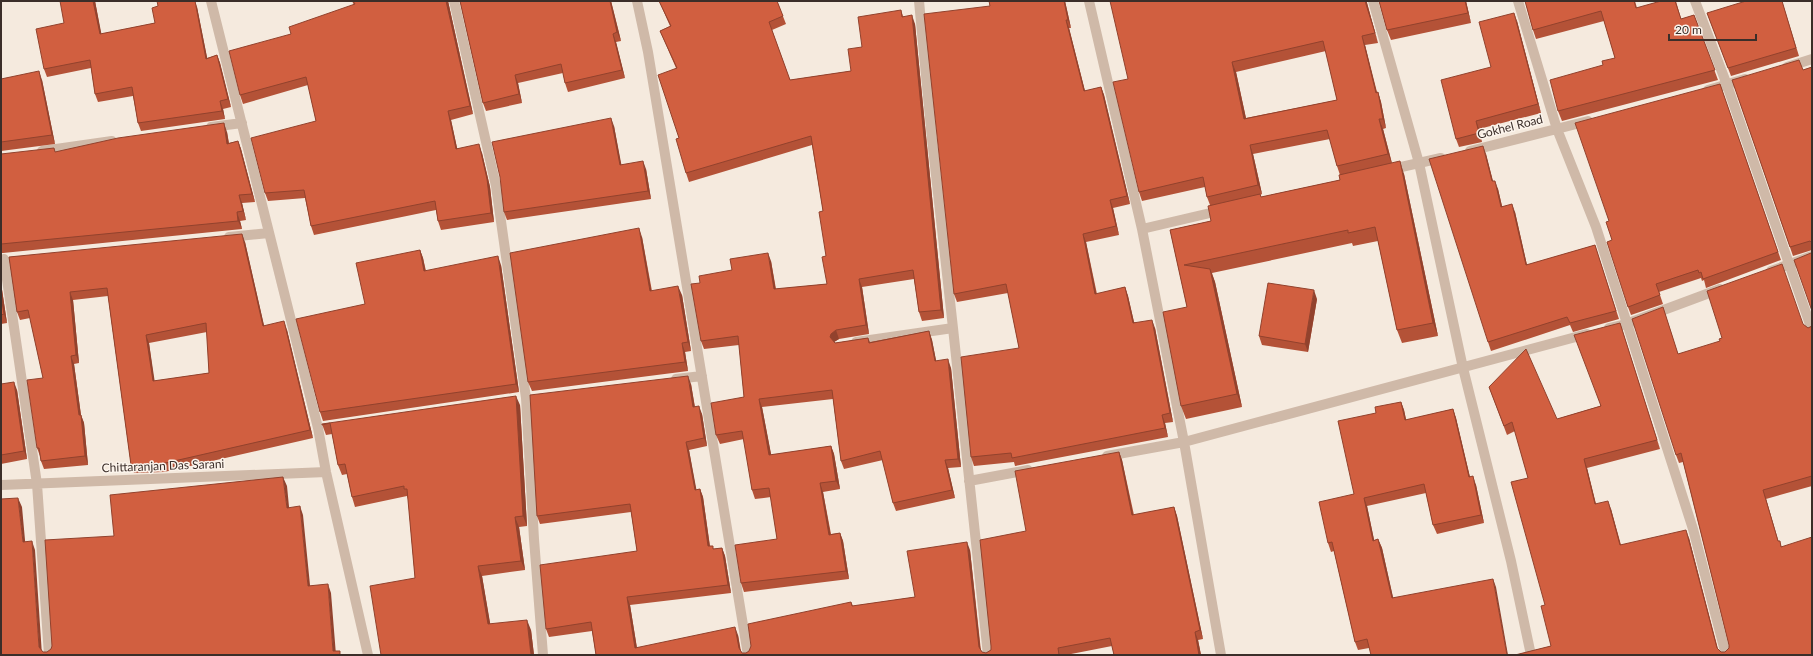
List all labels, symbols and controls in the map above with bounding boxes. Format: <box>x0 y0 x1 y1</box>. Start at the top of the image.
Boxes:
scale bar <box>1669 16 1756 42</box>
text: 20 m <box>1675 22 1702 37</box>
street label: Gokhel Road <box>1475 111 1544 142</box>
street label: Chittaranjan Das Sarani <box>101 456 225 475</box>

